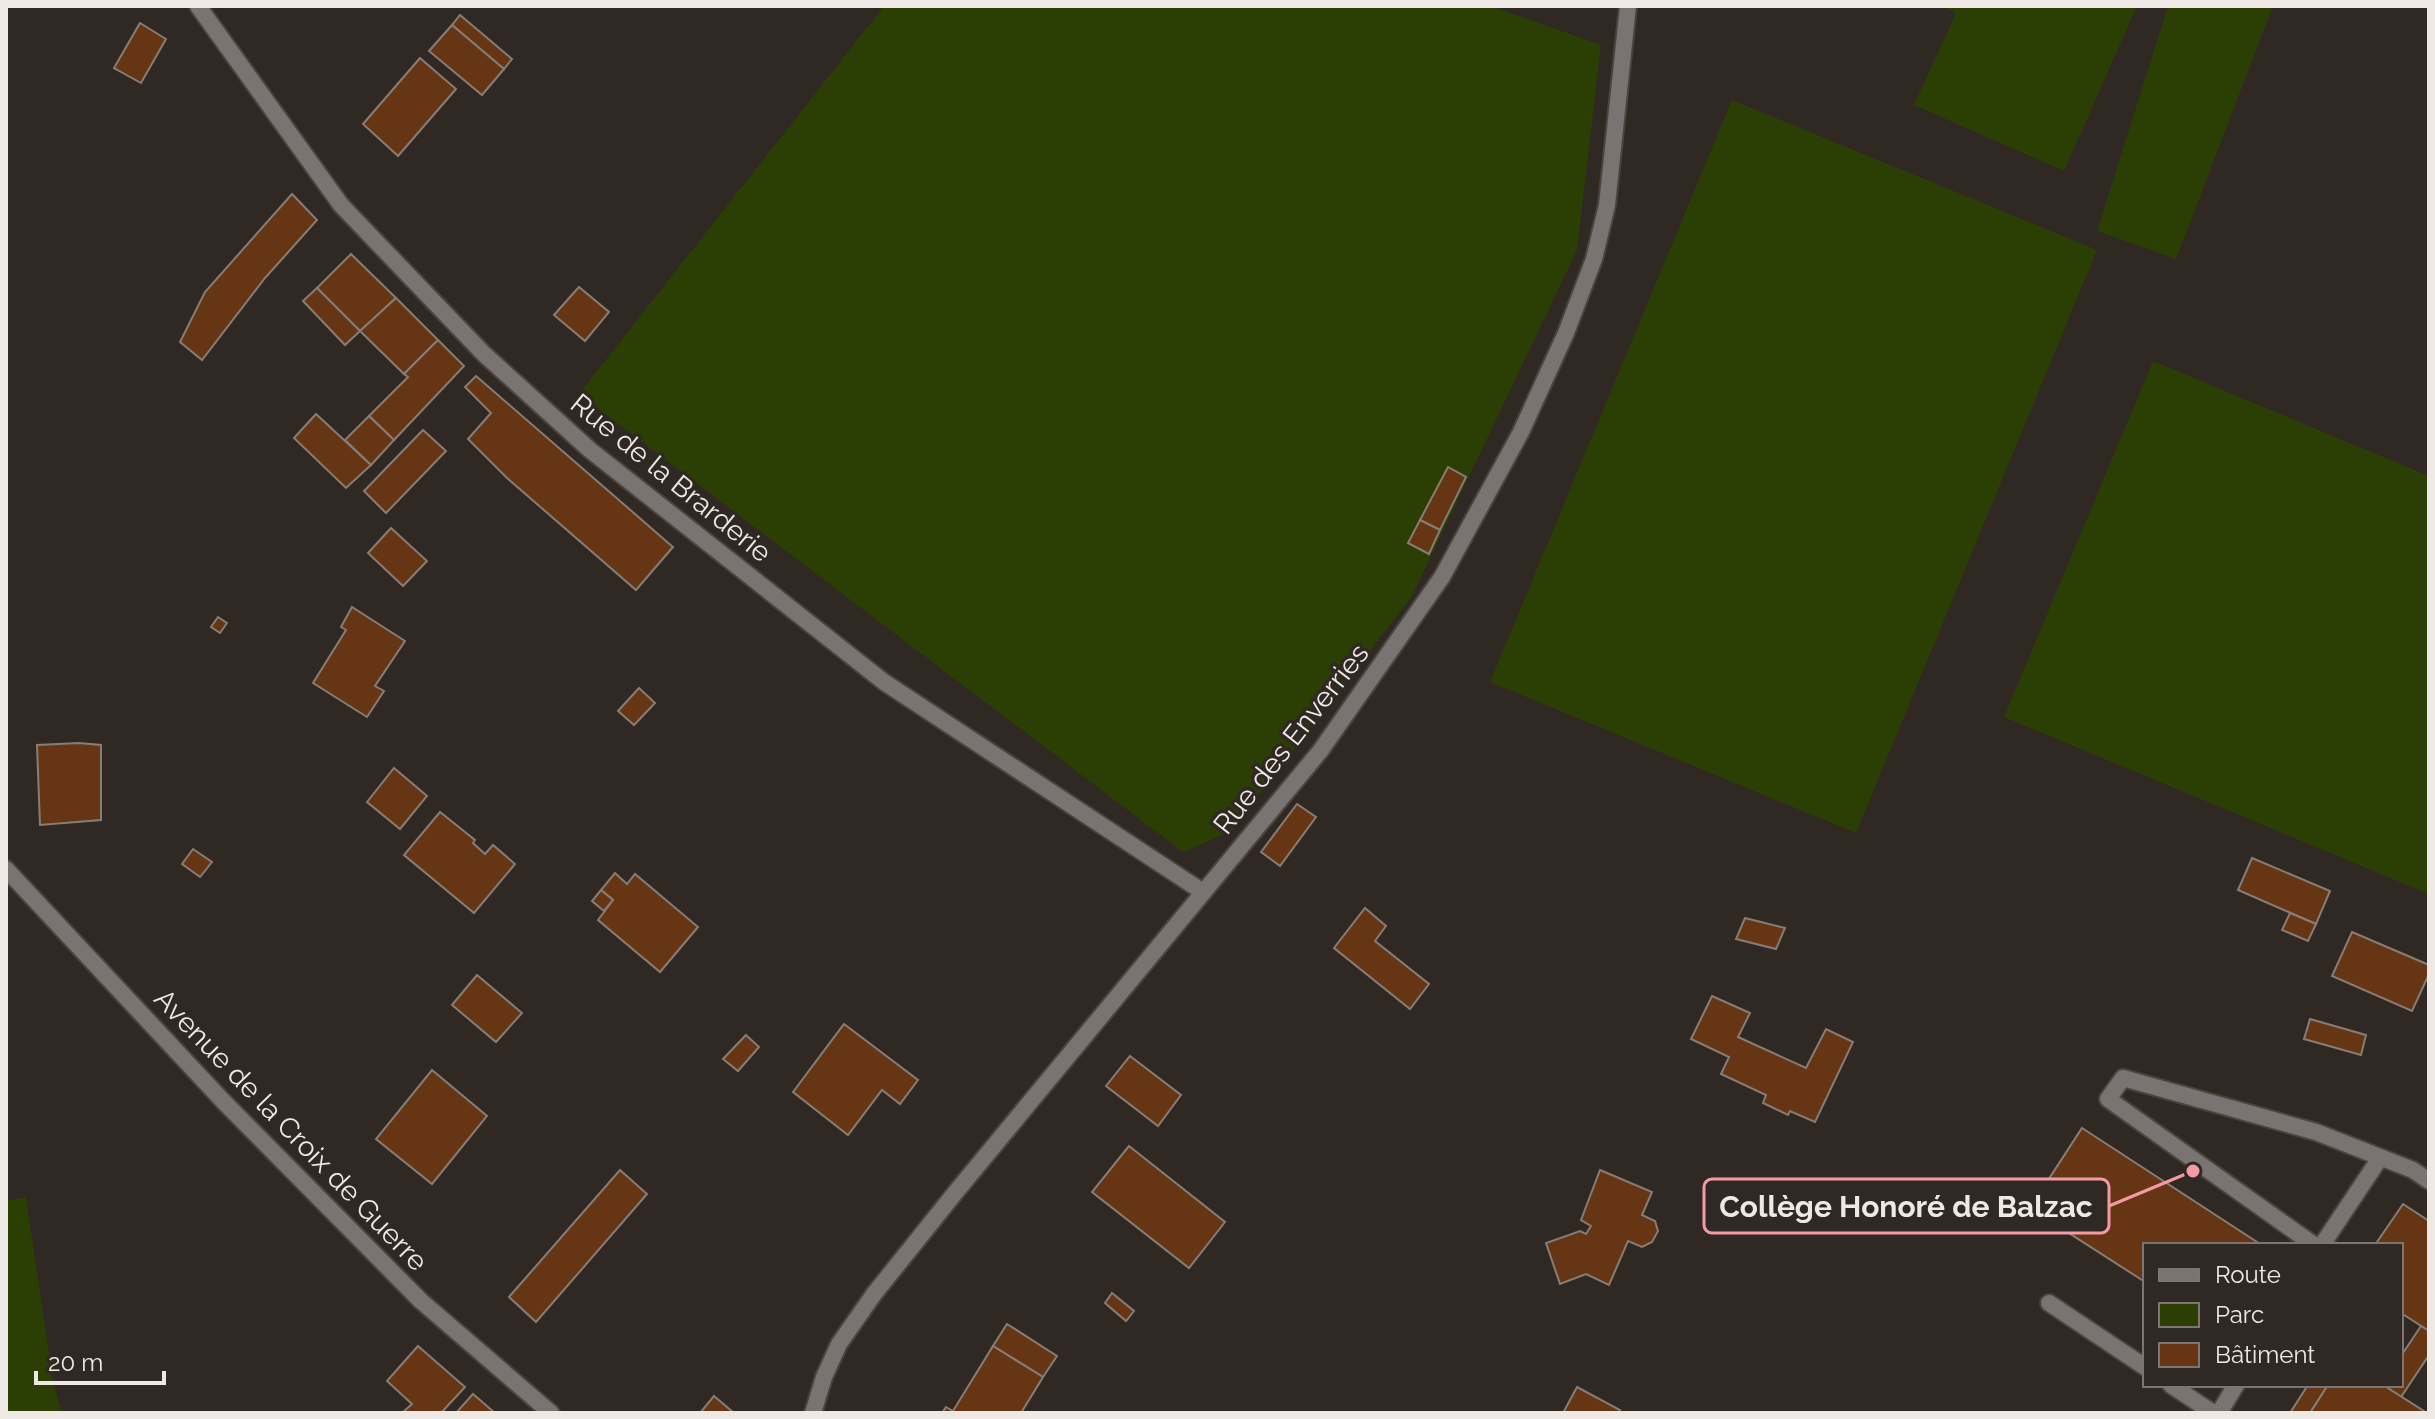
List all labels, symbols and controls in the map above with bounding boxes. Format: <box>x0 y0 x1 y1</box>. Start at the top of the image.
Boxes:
street label: Rue de la Brarderie <box>564 387 778 569</box>
street label: Rue des Enverries <box>1206 637 1376 841</box>
street label: Avenue de la Croix de Guerre <box>148 982 434 1278</box>
callout: Collège Honoré de Balzac <box>1704 1179 2109 1233</box>
text: Collège Honoré de Balzac <box>1719 1189 2093 1224</box>
legend <box>2143 1243 2403 1387</box>
text: Route <box>2215 1260 2281 1289</box>
text: Parc <box>2215 1300 2264 1329</box>
scale bar <box>36 1335 164 1385</box>
text: Bâtiment <box>2215 1340 2315 1369</box>
text: 20 m <box>48 1348 103 1377</box>

